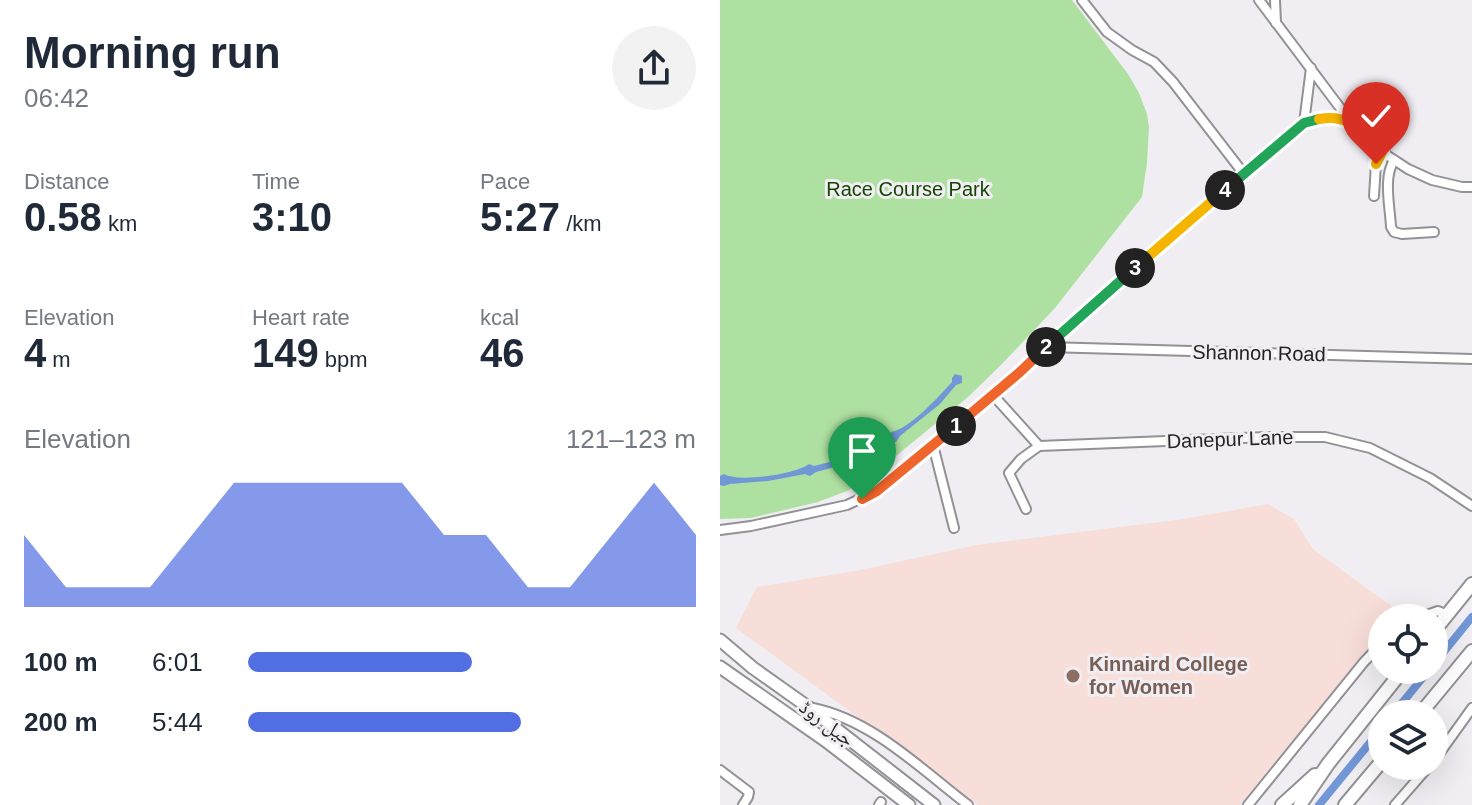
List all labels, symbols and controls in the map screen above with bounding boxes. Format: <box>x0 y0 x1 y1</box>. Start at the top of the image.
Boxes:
button: share <box>612 26 696 110</box>
text: Morning run <box>24 28 281 77</box>
pin <box>1342 82 1410 164</box>
text: 06:42 <box>24 83 89 113</box>
icon: check <box>1354 94 1398 138</box>
text: Distance <box>24 169 110 194</box>
text: Time <box>252 169 300 194</box>
text: Pace <box>480 169 530 194</box>
pin: 4 <box>1205 170 1245 210</box>
text: 4 <box>1219 177 1231 202</box>
park label: Race Course Park <box>826 178 991 200</box>
text: 0.58 <box>24 195 102 239</box>
text: 3:10 <box>252 195 332 239</box>
text: 5:27 <box>480 195 560 239</box>
text: km <box>102 211 137 236</box>
text: /km <box>560 211 602 236</box>
pin: 3 <box>1115 248 1155 288</box>
text: 3 <box>1129 255 1141 280</box>
text: Elevation <box>24 305 115 330</box>
text: Heart rate <box>252 305 350 330</box>
text: kcal <box>480 305 519 330</box>
pin: 2 <box>1026 327 1066 367</box>
text: 4 <box>24 331 46 375</box>
text: 149 <box>252 331 319 375</box>
text: 46 <box>480 331 525 375</box>
text: 2 <box>1040 334 1052 359</box>
street label: Shannon Road <box>1192 341 1326 365</box>
text: m <box>46 347 71 372</box>
text: bpm <box>319 347 368 372</box>
pin: 1 <box>936 406 976 446</box>
text: 1 <box>950 413 962 438</box>
pin <box>828 417 896 499</box>
text: Elevation <box>24 424 131 454</box>
text: 121–123 m <box>566 424 696 454</box>
street label: Danepur Lane <box>1166 426 1294 452</box>
icon: arrive <box>840 429 884 473</box>
map controls <box>1368 604 1448 780</box>
button: locate <box>1368 604 1448 684</box>
text: 100 m <box>24 647 98 677</box>
text: 6:01 <box>152 647 203 677</box>
place label: Kinnaird College for Women <box>1089 653 1248 698</box>
marker: Kinnaird College for Women <box>1064 667 1082 685</box>
street label: جیل روڈ <box>795 695 859 752</box>
button: layers <box>1368 700 1448 780</box>
text: 200 m <box>24 707 98 737</box>
text: 5:44 <box>152 707 203 737</box>

